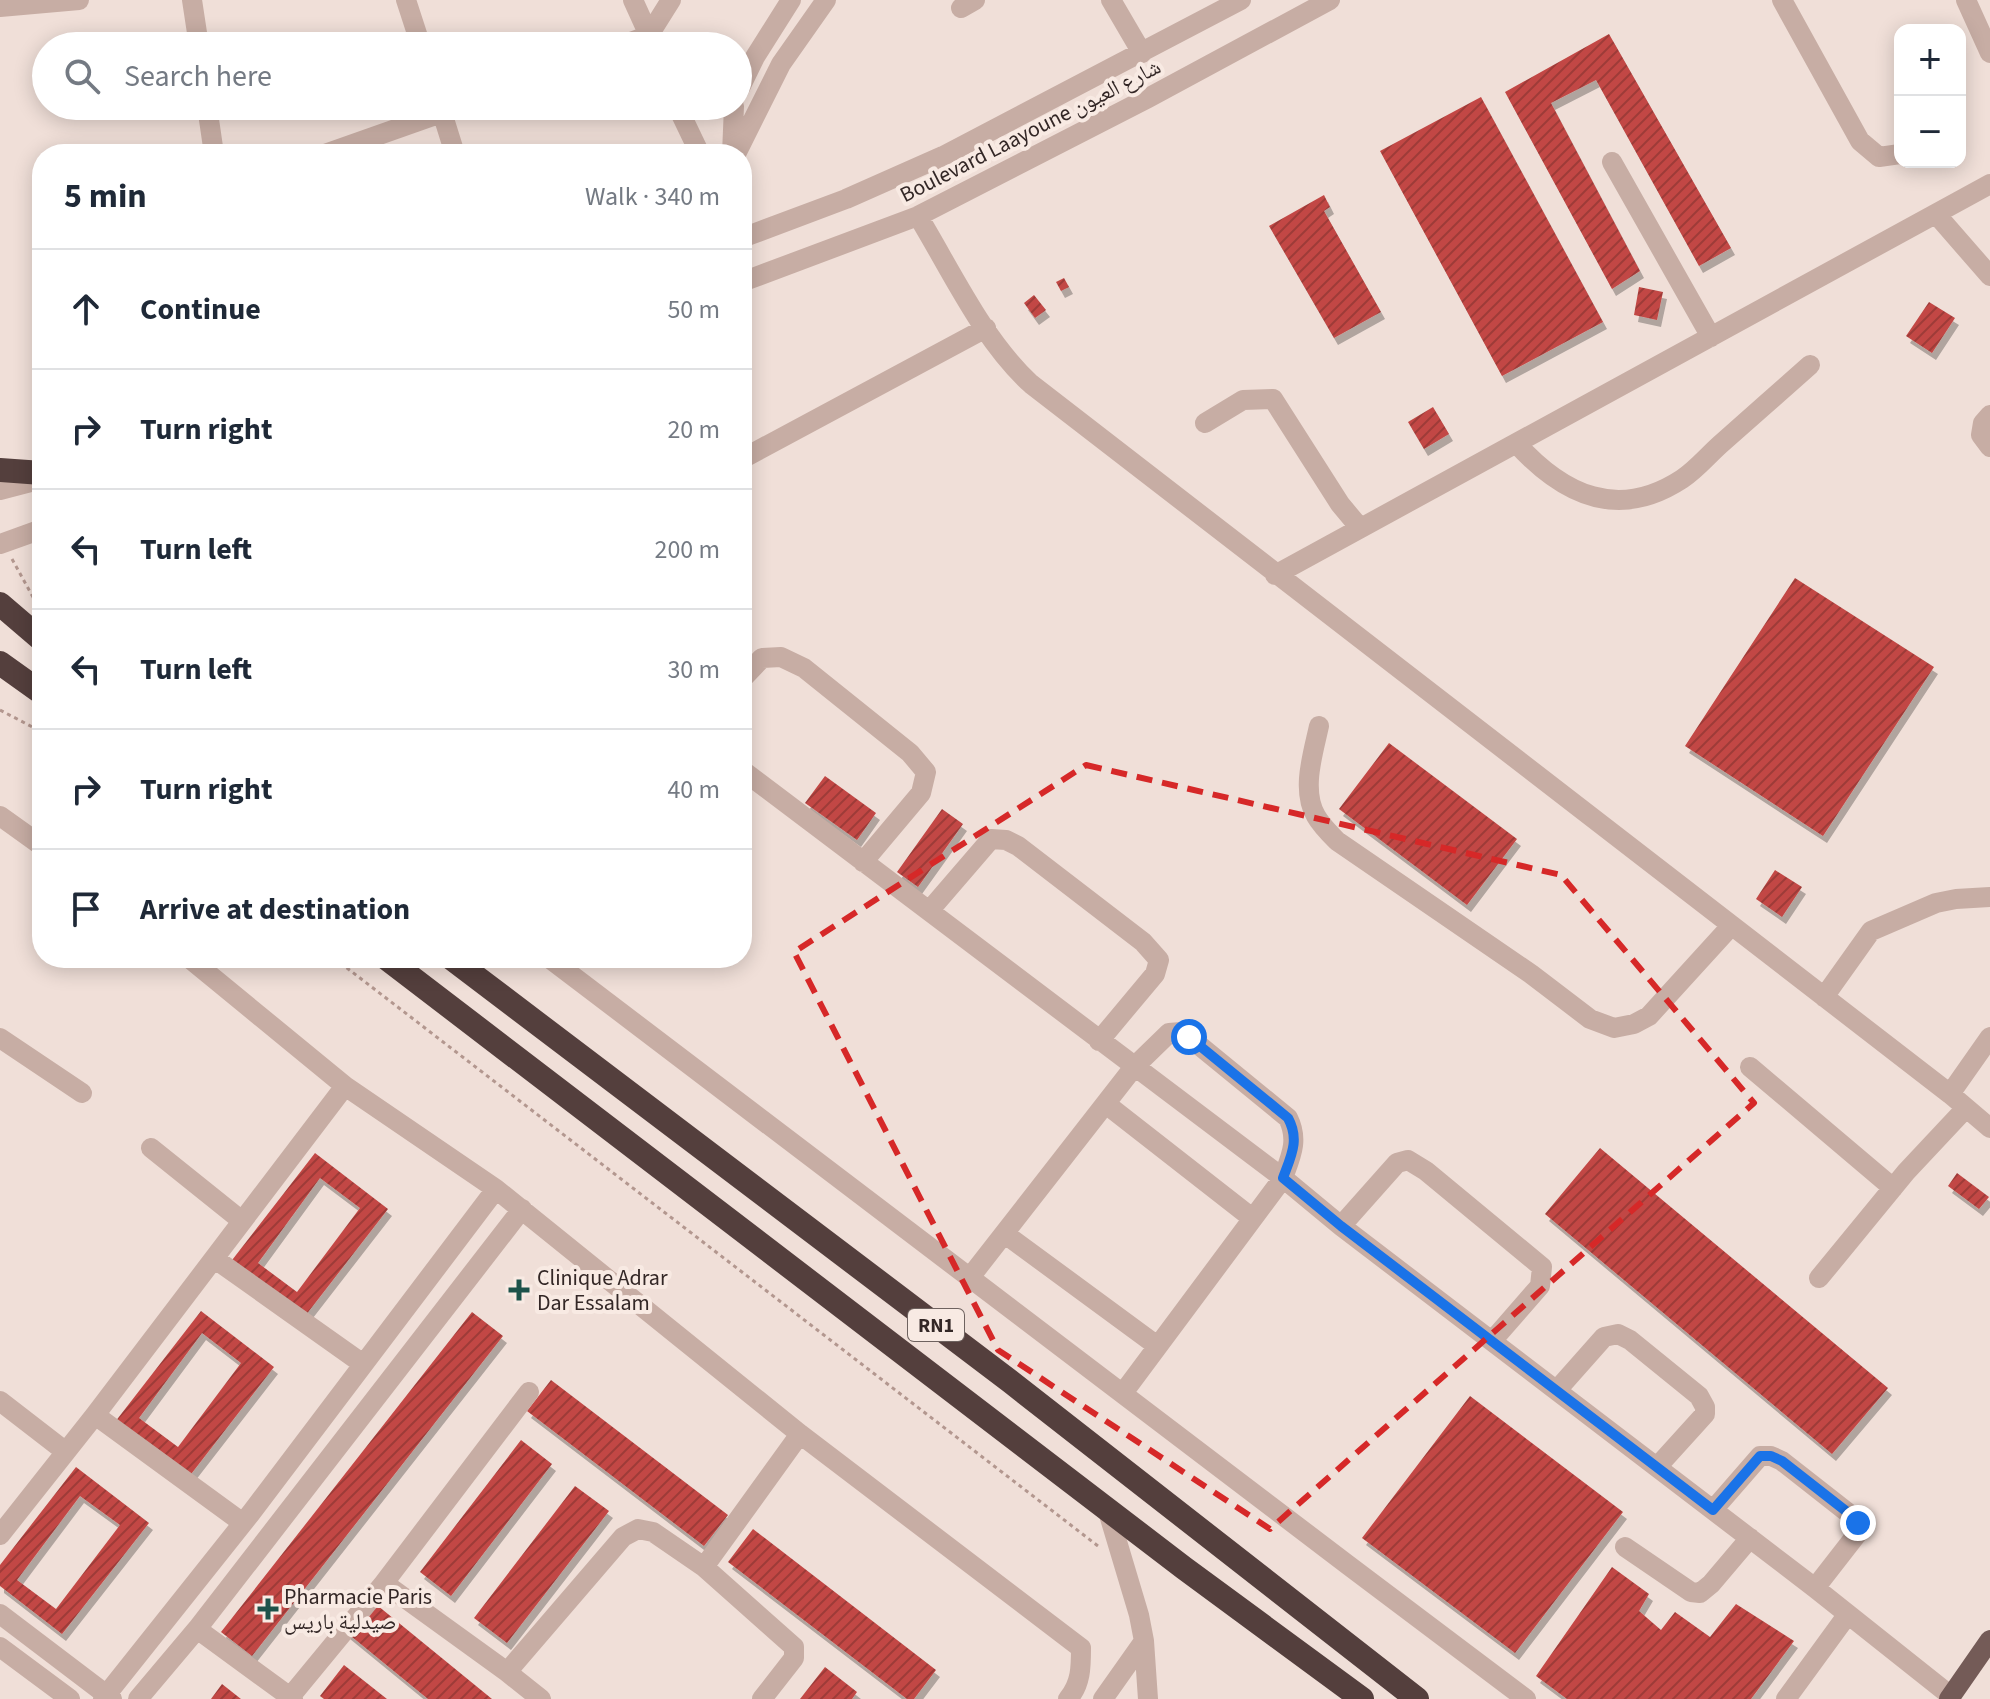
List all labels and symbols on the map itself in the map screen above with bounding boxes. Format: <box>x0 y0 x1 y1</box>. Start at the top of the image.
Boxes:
street label: Boulevard Laayoune شارع العيون <box>894 51 1166 211</box>
route start <box>1171 1019 1207 1055</box>
place label: Clinique Adrar Dar Essalam <box>537 1262 668 1319</box>
marker: Clinique Adrar Dar Essalam <box>508 1279 530 1301</box>
road number: RN1 <box>908 1309 964 1341</box>
route end <box>1840 1505 1876 1541</box>
place label: Pharmacie Paris صيدلية باريس <box>284 1581 432 1638</box>
marker: Pharmacie Paris صيدلية باريس <box>259 1600 277 1618</box>

